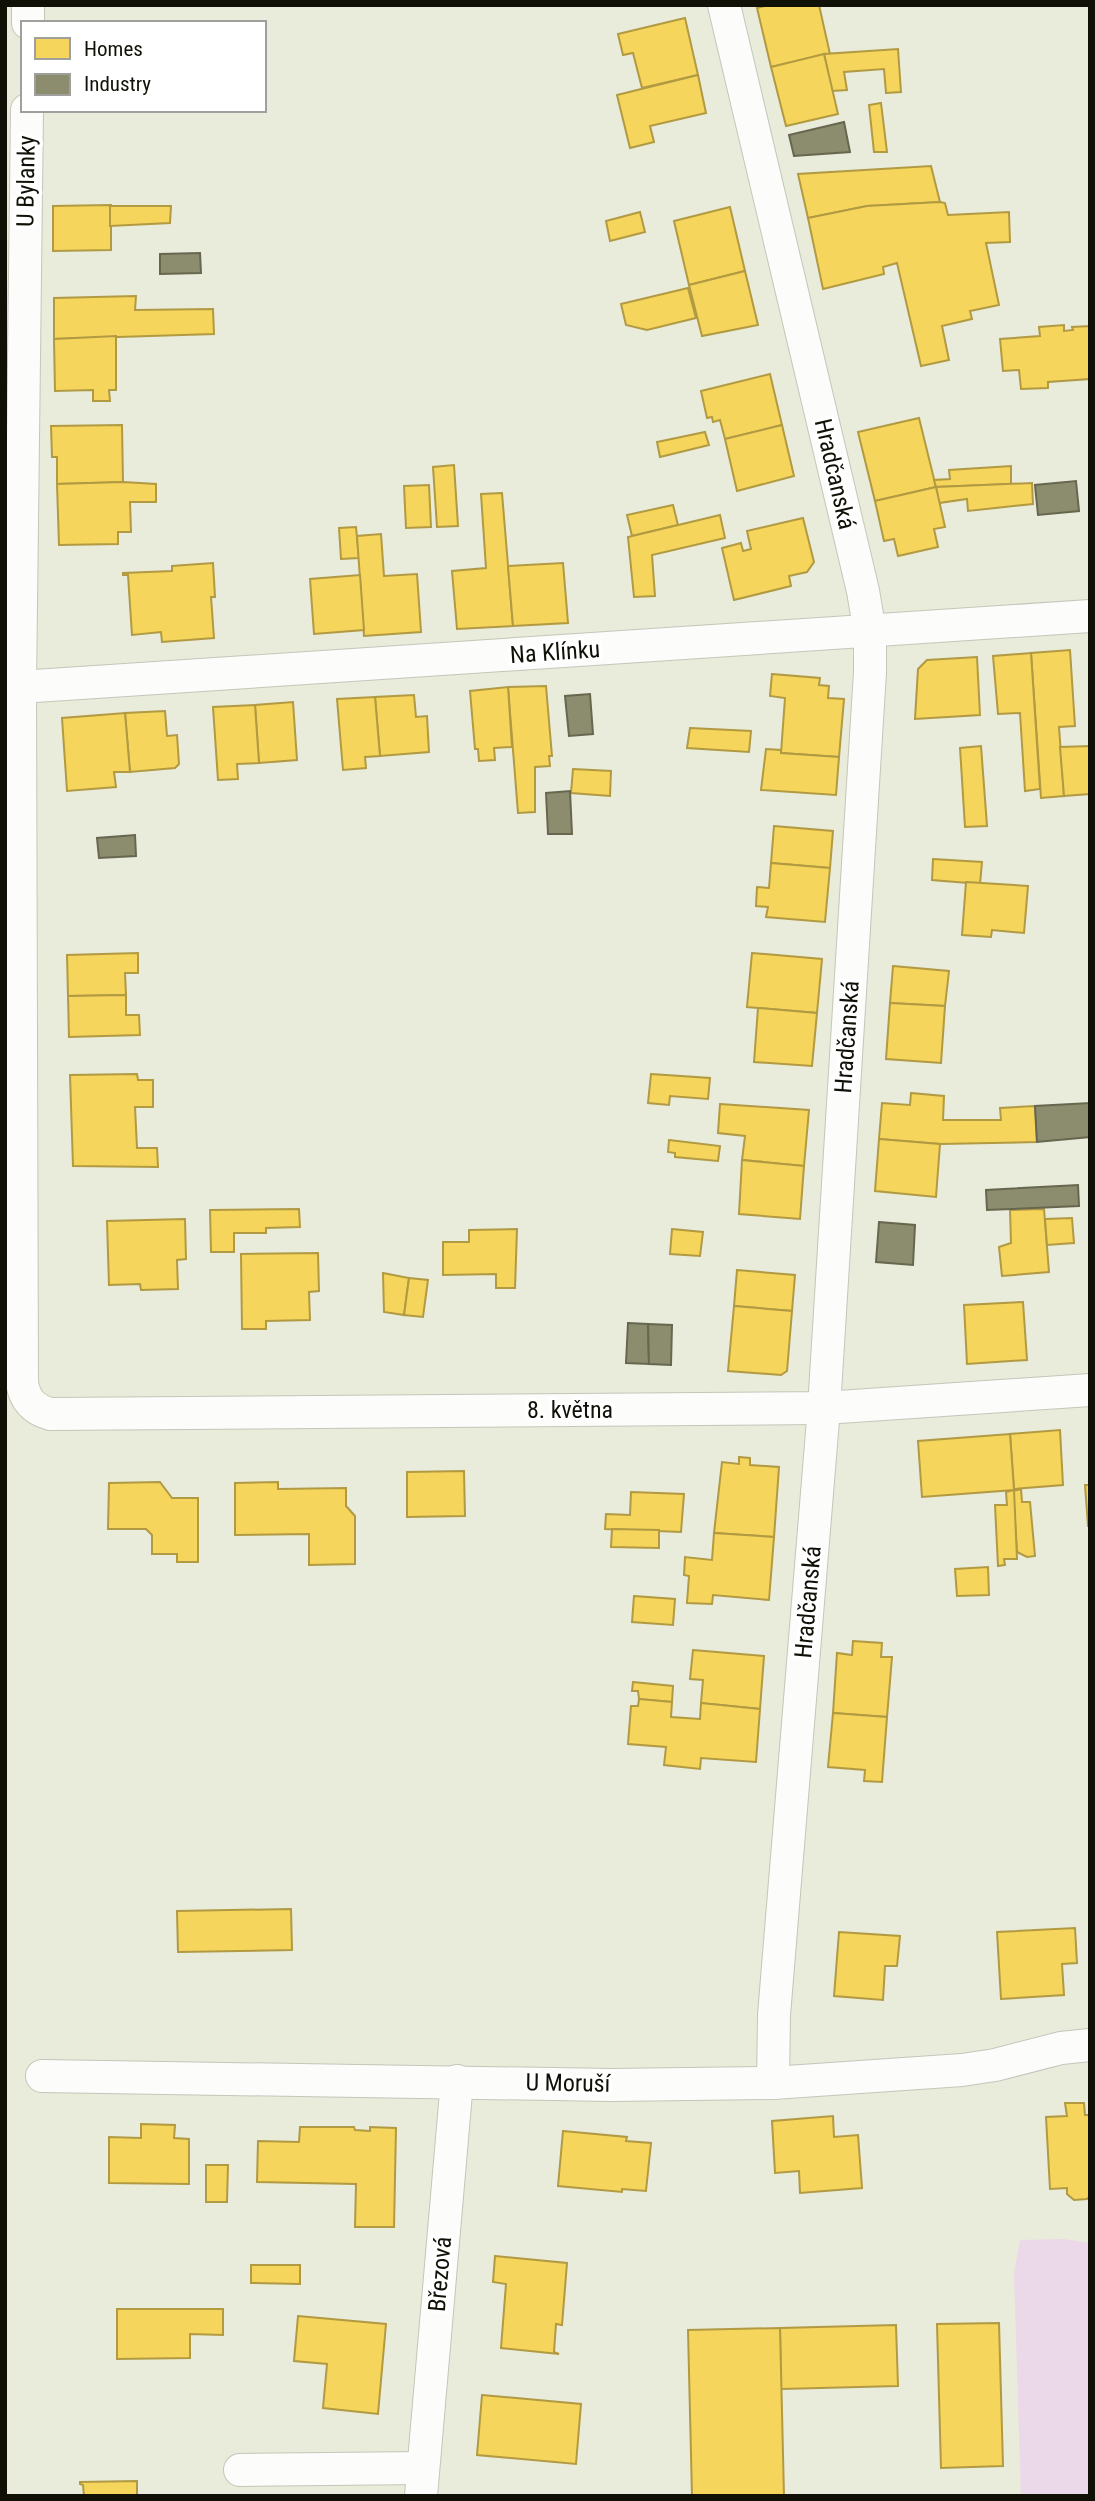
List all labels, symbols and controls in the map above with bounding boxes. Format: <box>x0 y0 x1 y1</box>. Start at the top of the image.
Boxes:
legend <box>21 21 266 112</box>
text: Homes <box>84 37 143 61</box>
text: Industry <box>84 72 151 96</box>
street label: U Bylanky <box>11 135 41 227</box>
street label: Hradčanská <box>809 416 861 532</box>
street label: Na Klínku <box>509 635 601 669</box>
street label: Hradčanská <box>829 980 865 1094</box>
street label: 8. května <box>527 1396 613 1424</box>
street label: Hradčanská <box>789 1545 827 1659</box>
street label: U Moruší <box>525 2068 612 2098</box>
street label: Březová <box>423 2235 457 2313</box>

